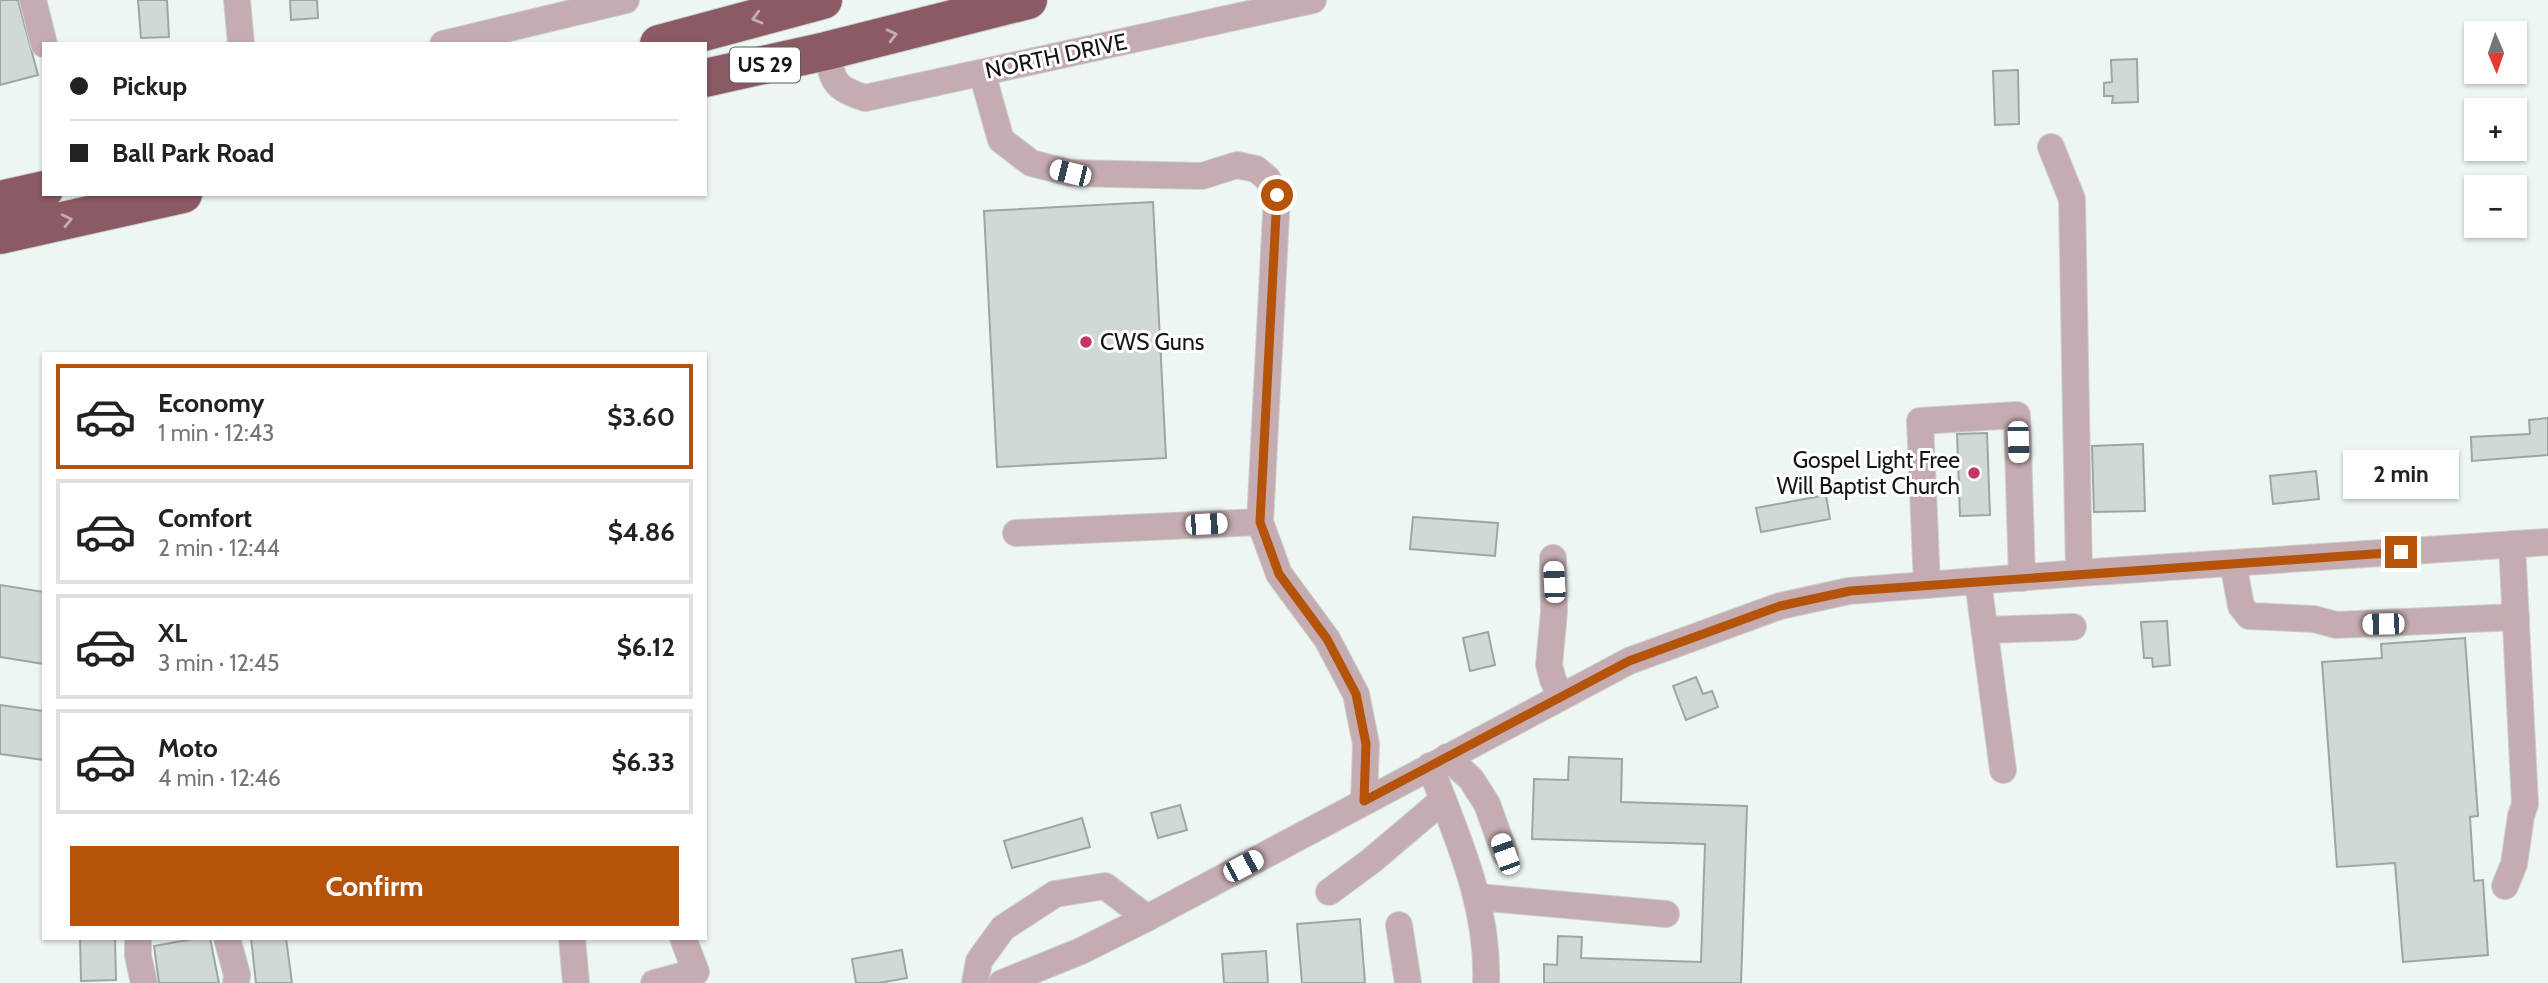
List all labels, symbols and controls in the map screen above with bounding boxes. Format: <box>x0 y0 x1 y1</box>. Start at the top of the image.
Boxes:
one-way arrow <box>751 9 763 24</box>
north arrow <box>2464 21 2527 84</box>
map controls <box>2464 21 2527 238</box>
street label: NORTH DRIVE <box>982 27 1130 85</box>
one-way arrow <box>886 29 898 43</box>
road number: US 29 <box>730 48 800 82</box>
text: Pickup <box>112 70 187 102</box>
button: + <box>2464 98 2527 161</box>
text: Ball Park Road <box>112 137 274 169</box>
car <box>1048 158 1093 188</box>
button: − <box>2464 175 2527 238</box>
route start <box>1261 179 1293 211</box>
one-way arrow <box>61 214 73 228</box>
place label: CWS Guns <box>1100 328 1204 356</box>
marker: CWS Guns <box>1078 334 1094 350</box>
icon: car <box>74 385 137 448</box>
text: Economy <box>158 387 264 419</box>
text: $3.60 <box>607 401 675 433</box>
text: 1 min · 12:43 <box>158 419 274 447</box>
car <box>2007 421 2030 463</box>
place label: Gospel Light Free Will Baptist Church <box>1776 446 1960 500</box>
callout: 2 min <box>2343 450 2459 500</box>
text: 2 min <box>2373 460 2429 488</box>
marker: Gospel Light Free Will Baptist Church <box>1966 465 1982 481</box>
icon: car <box>74 500 137 563</box>
text: Comfort <box>158 502 252 534</box>
car <box>1185 512 1228 536</box>
text: $4.86 <box>608 516 675 548</box>
text: 2 min · 12:44 <box>158 534 280 562</box>
route end <box>2385 536 2417 568</box>
car <box>1543 560 1566 604</box>
car <box>2362 613 2405 635</box>
icon: car <box>74 615 137 678</box>
text: XL <box>158 617 187 649</box>
text: $6.12 <box>617 631 675 663</box>
text: 3 min · 12:45 <box>158 649 279 677</box>
icon: car <box>74 730 137 793</box>
text: Moto <box>158 732 218 764</box>
text: $6.33 <box>612 746 675 778</box>
text: 4 min · 12:46 <box>158 764 281 792</box>
car <box>1488 831 1523 877</box>
button: Confirm <box>70 846 679 926</box>
car <box>1220 847 1267 885</box>

